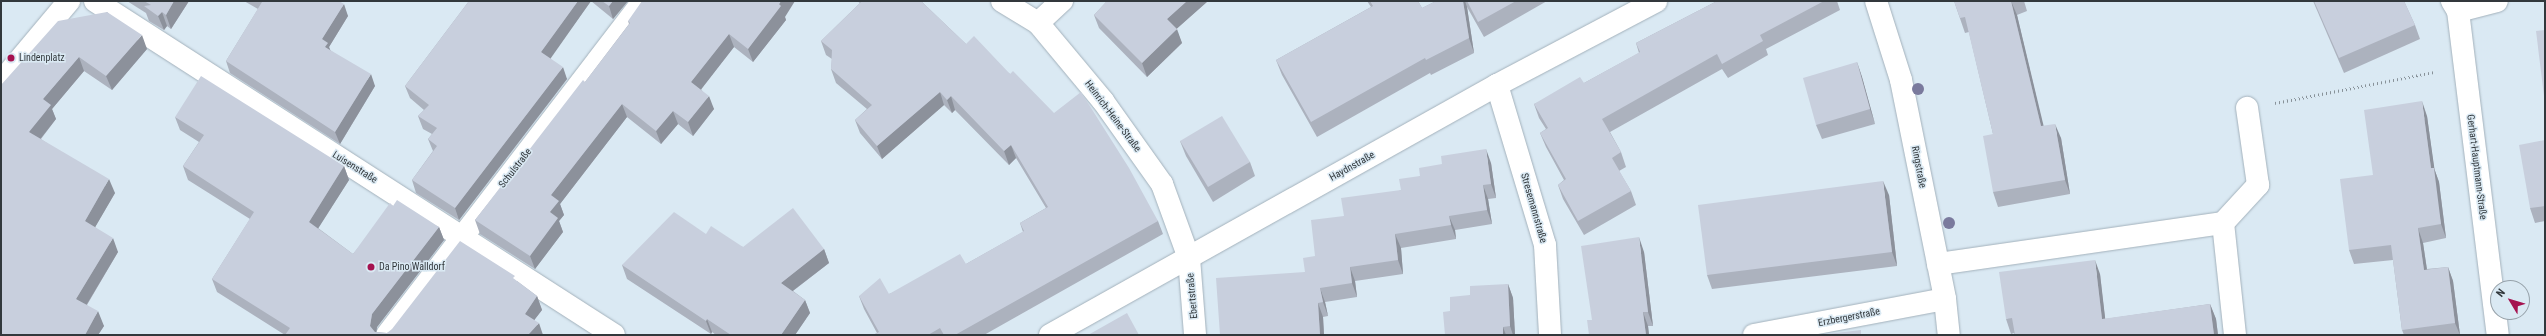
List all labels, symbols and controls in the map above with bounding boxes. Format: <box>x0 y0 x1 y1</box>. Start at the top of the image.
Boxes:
place label: Lindenplatz <box>19 52 65 64</box>
marker: Lindenplatz <box>6 53 16 63</box>
street label: Heinrich-Heine-Straße <box>1082 78 1144 154</box>
street label: Gerhart-Hauptmann-Straße <box>2465 114 2489 220</box>
street label: Ringstraße <box>1909 145 1929 189</box>
street label: Schulstraße <box>496 146 534 190</box>
street label: Luisenstraße <box>330 148 380 186</box>
street label: Haydnstraße <box>1327 149 1377 183</box>
street label: Stresemannstraße <box>1518 172 1550 244</box>
place label: Da Pino Walldorf <box>379 261 445 273</box>
marker: Da Pino Walldorf <box>366 262 376 272</box>
street label: Ebertstraße <box>1184 273 1200 319</box>
north arrow <box>2490 280 2530 320</box>
text: N <box>2494 286 2508 300</box>
street label: Erzbergerstraße <box>1817 305 1881 329</box>

